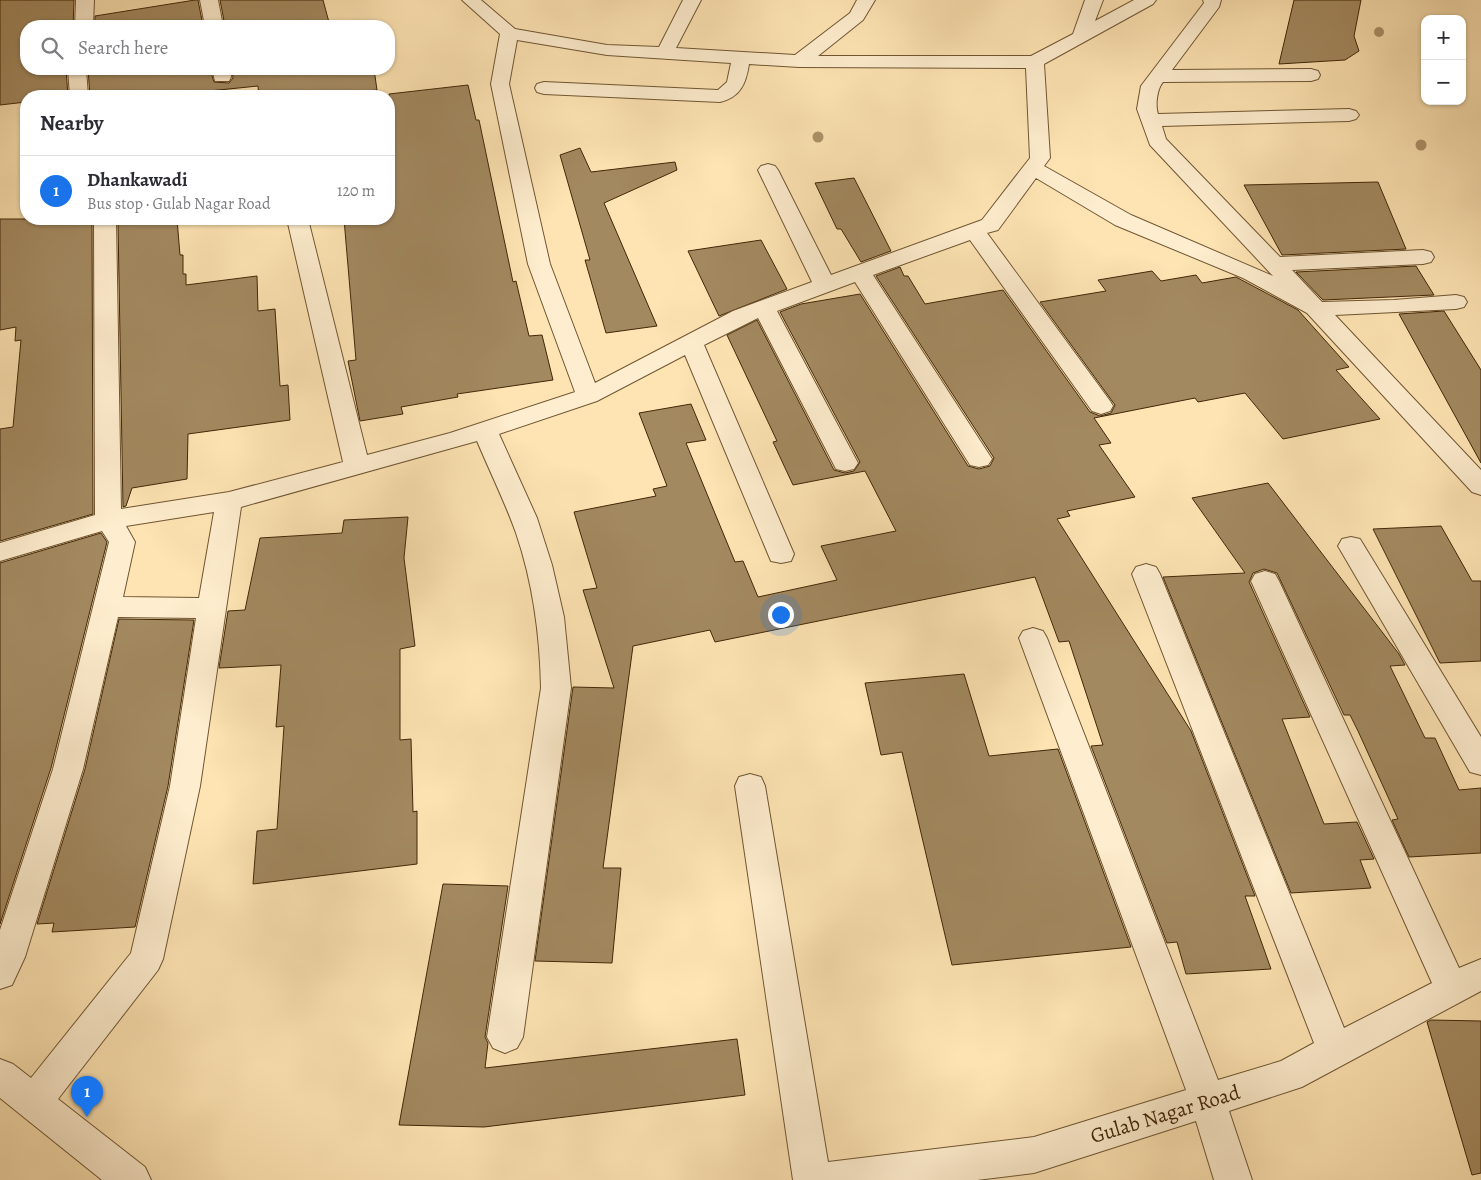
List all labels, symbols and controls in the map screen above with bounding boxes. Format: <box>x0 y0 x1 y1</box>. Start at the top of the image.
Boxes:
map controls <box>1421 15 1466 105</box>
button: + <box>1421 15 1466 60</box>
search box <box>20 20 395 75</box>
icon: search <box>38 34 66 62</box>
text: Search here <box>78 35 168 61</box>
button: − <box>1421 60 1466 105</box>
text: Nearby <box>40 109 103 137</box>
text: Dhankawadi <box>87 167 187 193</box>
text: 1 <box>53 180 59 202</box>
text: 120 m <box>337 180 375 202</box>
text: Bus stop · Gulab Nagar Road <box>87 193 271 215</box>
your location <box>768 602 794 628</box>
pin: 1 <box>71 1076 103 1117</box>
street label: Gulab Nagar Road <box>1087 1078 1244 1150</box>

